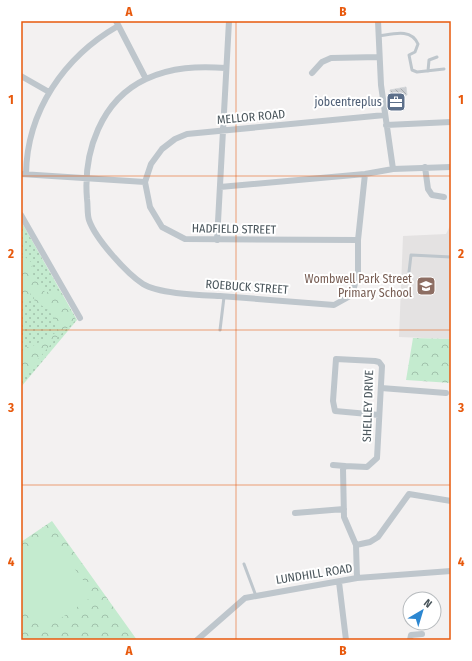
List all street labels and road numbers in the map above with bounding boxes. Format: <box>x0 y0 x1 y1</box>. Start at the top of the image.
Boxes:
street label: MELLOR ROAD <box>216 107 286 127</box>
street label: HADFIELD STREET <box>192 221 277 237</box>
street label: ROEBUCK STREET <box>205 277 289 297</box>
street label: SHELLEY DRIVE <box>360 369 376 442</box>
street label: LUNDHILL ROAD <box>275 561 353 587</box>

